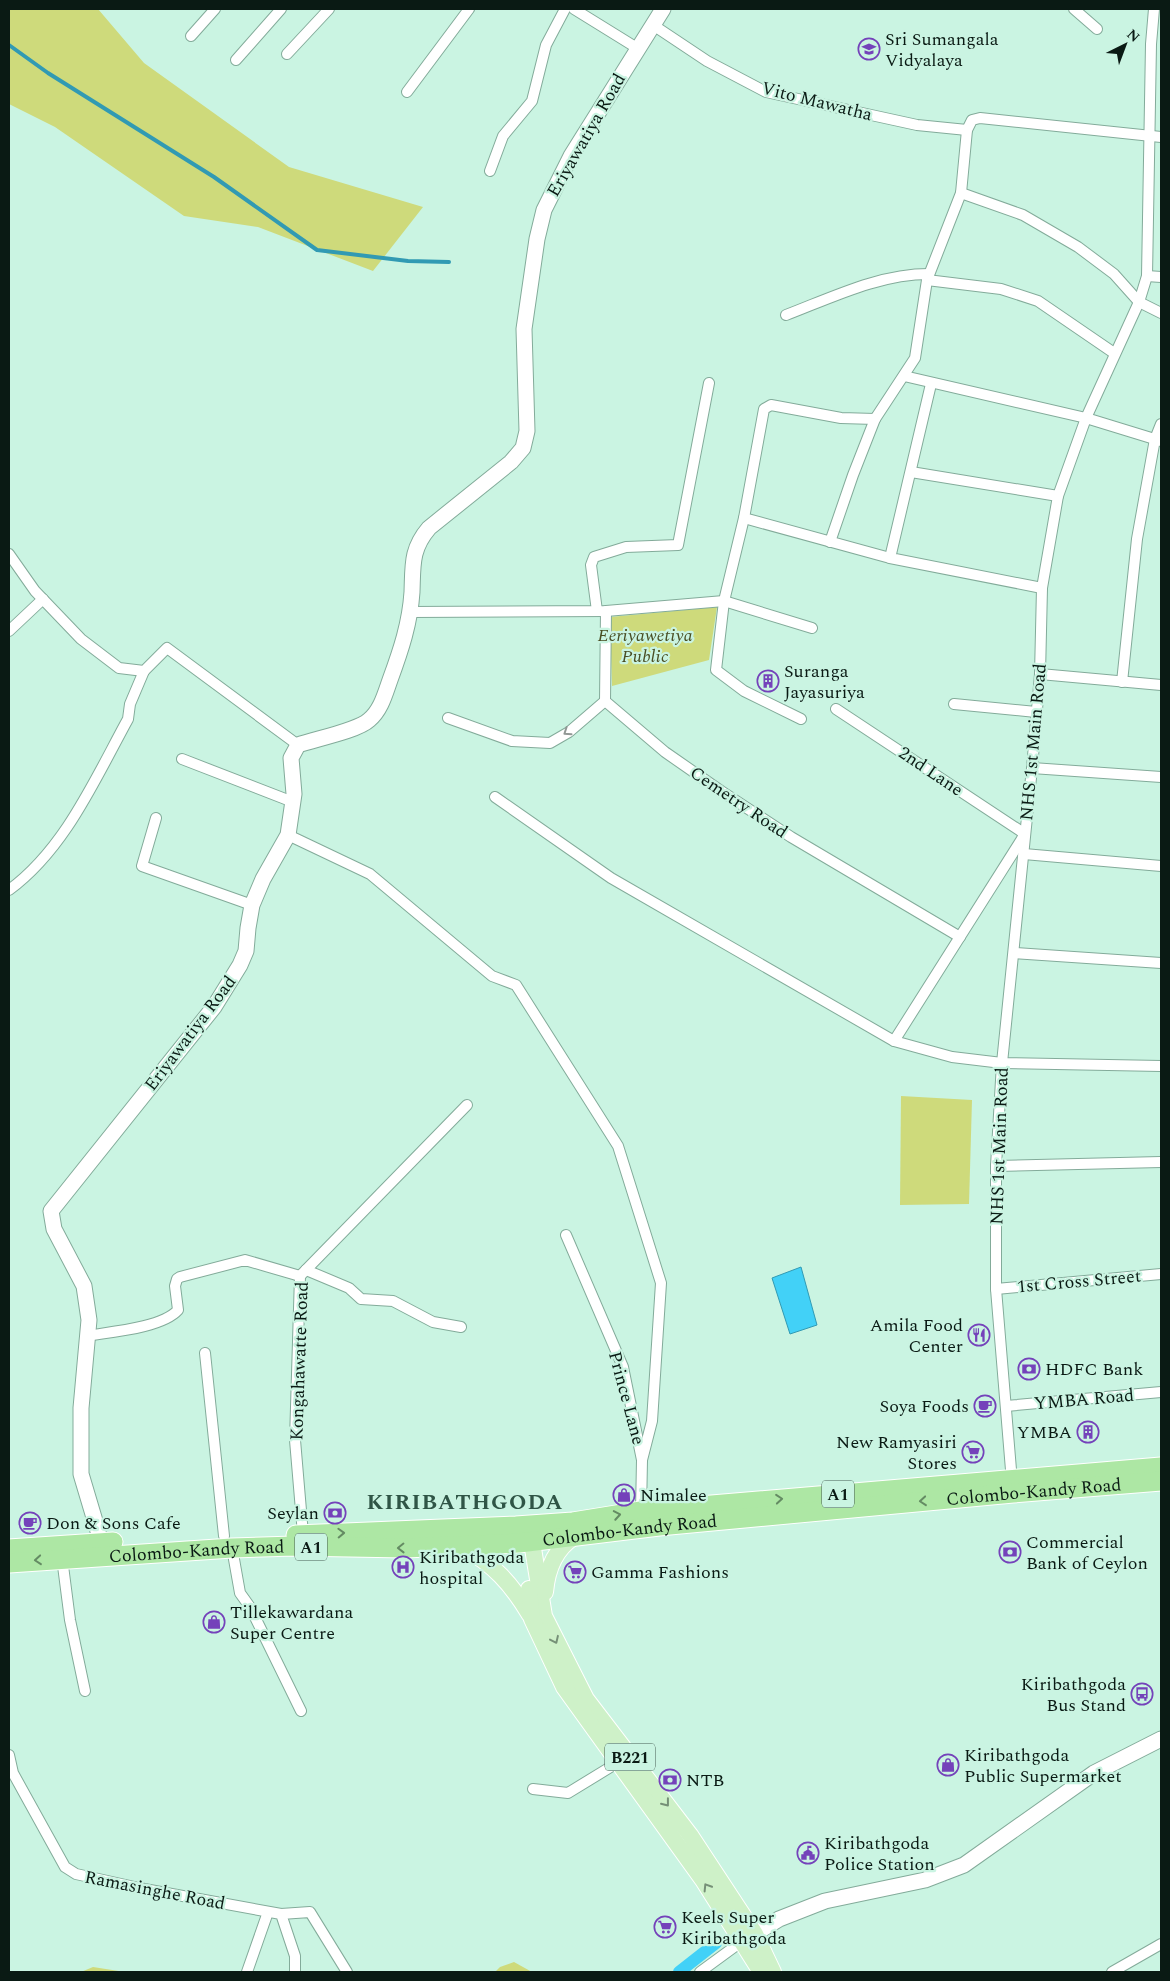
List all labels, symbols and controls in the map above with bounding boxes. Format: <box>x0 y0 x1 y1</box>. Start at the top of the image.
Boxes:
north arrow <box>1100 20 1150 70</box>
text: N <box>1122 24 1145 47</box>
place label: Sri Sumangala Vidyalaya <box>885 26 999 74</box>
school or university icon: Sri Sumangala Vidyalaya <box>857 37 881 61</box>
street label: Eriyawatiya Road <box>540 68 633 202</box>
street label: Vito Mawatha <box>759 75 875 128</box>
park label: Eeriyawetiya Public <box>597 622 693 670</box>
place label: Suranga Jayasuriya <box>784 658 865 706</box>
street label: NHS 1st Main Road <box>1013 662 1054 822</box>
building icon: Suranga Jayasuriya <box>756 669 780 693</box>
one-way arrow <box>564 726 573 735</box>
street label: 2nd Lane <box>893 740 969 803</box>
street label: Cemetry Road <box>684 760 793 845</box>
street label: Eriyawatiya Road <box>138 970 243 1097</box>
street label: NHS 1st Main Road <box>983 1067 1016 1225</box>
street label: 1st Cross Street <box>1016 1263 1142 1300</box>
street label: Kongahawatte Road <box>283 1281 316 1441</box>
place label: Amila Food Center <box>870 1312 963 1360</box>
restaurant icon: Amila Food Center <box>967 1323 991 1347</box>
street label: Prince Lane <box>601 1348 652 1448</box>
place label: HDFC Bank <box>1045 1356 1143 1383</box>
bank icon: HDFC Bank <box>1017 1357 1041 1381</box>
street label: YMBA Road <box>1033 1382 1135 1417</box>
place label: Soya Foods <box>879 1393 969 1420</box>
cafe icon: Soya Foods <box>973 1394 997 1418</box>
place label: YMBA <box>1017 1419 1072 1446</box>
building icon: YMBA <box>1076 1420 1100 1444</box>
place label: New Ramyasiri Stores <box>836 1429 957 1477</box>
supermarket icon: New Ramyasiri Stores <box>961 1440 985 1464</box>
street label: Colombo-Kandy Road <box>945 1471 1122 1513</box>
road number: A1 <box>822 1480 854 1508</box>
place label: Nimalee <box>640 1482 707 1509</box>
shop icon: Nimalee <box>612 1483 636 1507</box>
district label: KIRIBATHGODA <box>366 1486 564 1519</box>
one-way arrow <box>775 1494 783 1505</box>
one-way arrow <box>919 1495 927 1506</box>
place label: Seylan <box>267 1500 319 1527</box>
bank icon: Seylan <box>323 1501 347 1525</box>
street label: Colombo-Kandy Road <box>541 1508 718 1554</box>
place label: Don & Sons Cafe <box>46 1510 181 1537</box>
one-way arrow <box>612 1510 621 1520</box>
cafe icon: Don & Sons Cafe <box>18 1511 42 1535</box>
one-way arrow <box>338 1528 346 1539</box>
place label: Commercial Bank of Ceylon <box>1026 1529 1148 1577</box>
street label: Colombo-Kandy Road <box>108 1533 285 1570</box>
road number: A1 <box>295 1534 327 1560</box>
bank icon: Commercial Bank of Ceylon <box>998 1540 1022 1564</box>
one-way arrow <box>396 1542 404 1553</box>
place label: Kiribathgoda hospital <box>419 1544 524 1592</box>
one-way arrow <box>34 1555 42 1566</box>
hospital icon: Kiribathgoda hospital <box>391 1555 415 1579</box>
place label: Gamma Fashions <box>591 1559 729 1586</box>
supermarket icon: Gamma Fashions <box>563 1560 587 1584</box>
place label: Tillekawardana Super Centre <box>230 1599 353 1647</box>
shop icon: Tillekawardana Super Centre <box>202 1610 226 1634</box>
one-way arrow <box>549 1635 559 1644</box>
place label: Kiribathgoda Bus Stand <box>1021 1671 1126 1719</box>
bus stop icon: Kiribathgoda Bus Stand <box>1130 1682 1154 1706</box>
place label: Kiribathgoda Public Supermarket <box>964 1742 1122 1790</box>
road number: B221 <box>605 1744 655 1770</box>
shop icon: Kiribathgoda Public Supermarket <box>936 1753 960 1777</box>
place label: NTB <box>686 1767 724 1794</box>
bank icon: NTB <box>658 1768 682 1792</box>
one-way arrow <box>660 1797 668 1806</box>
place label: Kiribathgoda Police Station <box>824 1830 935 1878</box>
public building icon: Kiribathgoda Police Station <box>796 1841 820 1865</box>
street label: Ramasinghe Road <box>82 1864 228 1917</box>
one-way arrow <box>703 1883 713 1892</box>
place label: Keels Super Kiribathgoda <box>681 1904 786 1952</box>
supermarket icon: Keels Super Kiribathgoda <box>653 1915 677 1939</box>

